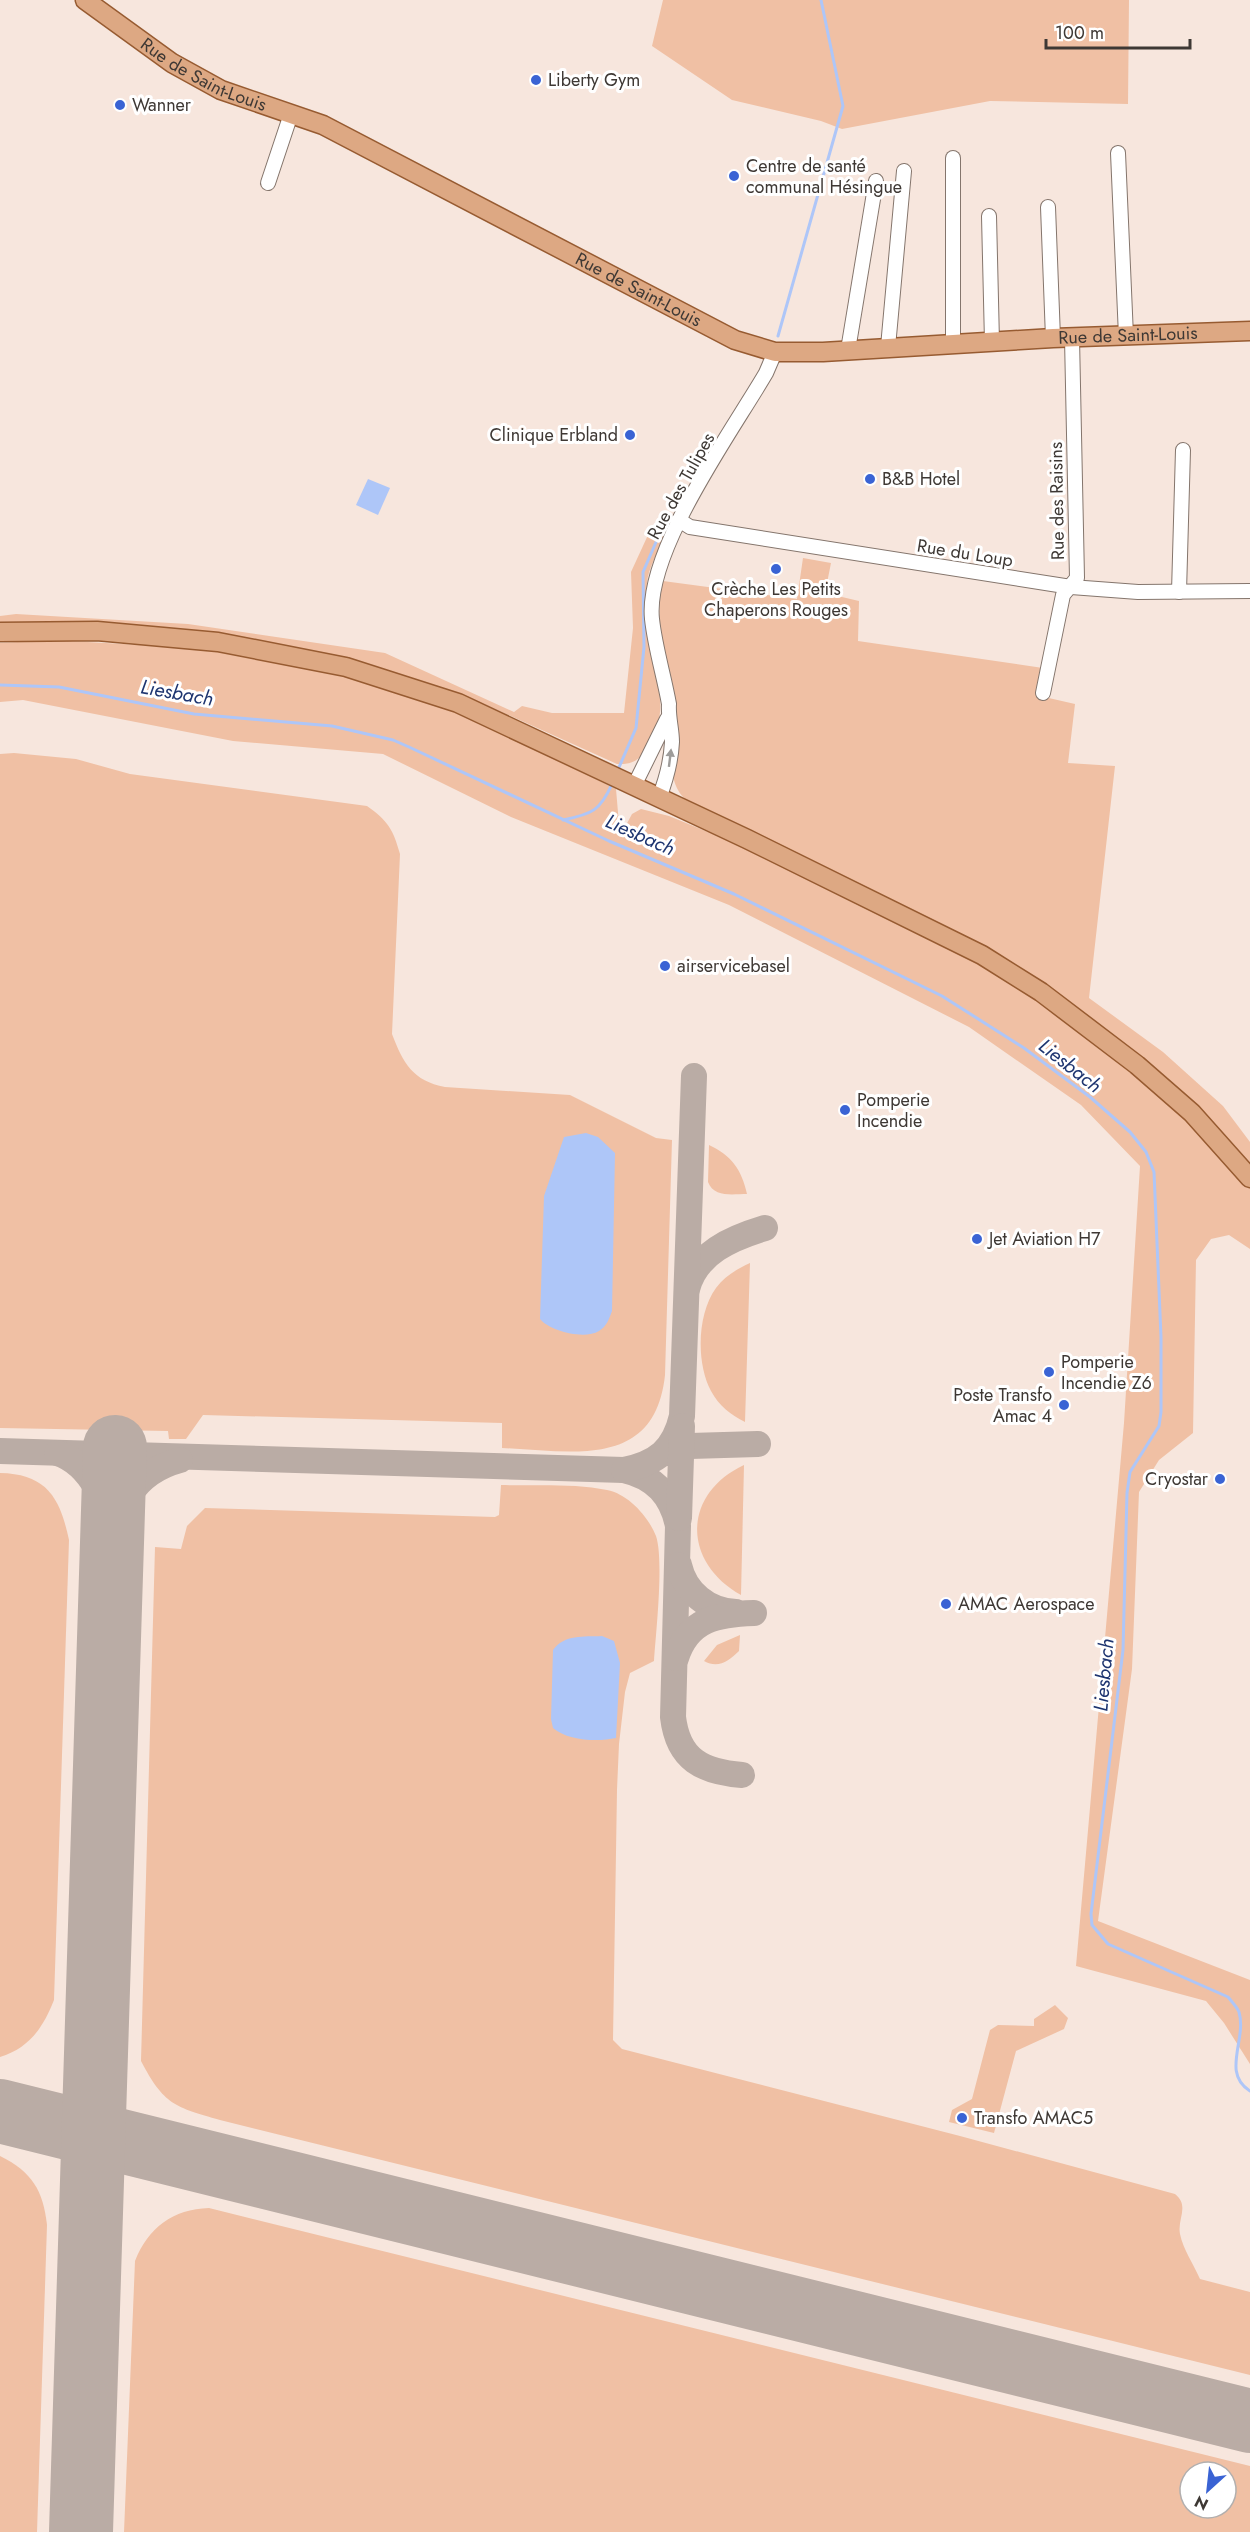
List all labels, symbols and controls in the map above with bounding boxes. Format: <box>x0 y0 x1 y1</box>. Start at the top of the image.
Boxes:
scale bar <box>1046 12 1190 50</box>
text: 100 m <box>1055 20 1104 46</box>
street label: Rue de Saint-Louis <box>135 31 270 118</box>
place label: Liberty Gym <box>548 67 640 93</box>
marker: Liberty Gym <box>529 73 543 87</box>
place label: Wanner <box>132 92 192 118</box>
marker: Wanner <box>113 98 127 112</box>
place label: Centre de santé communal Hésingue <box>746 153 902 200</box>
marker: Centre de santé communal Hésingue <box>727 169 741 183</box>
street label: Rue de Saint-Louis <box>571 246 706 333</box>
street label: Rue de Saint-Louis <box>1058 320 1198 351</box>
place label: Clinique Erbland <box>489 422 618 448</box>
marker: Clinique Erbland <box>623 428 637 442</box>
street label: Rue des Tulipes <box>641 428 721 544</box>
street label: Rue des Raisins <box>1043 442 1071 560</box>
place label: B&B Hotel <box>882 466 960 492</box>
marker: B&B Hotel <box>863 472 877 486</box>
street label: Rue du Loup <box>915 533 1015 573</box>
marker: Crèche Les Petits Chaperons Rouges <box>769 562 783 576</box>
place label: Crèche Les Petits Chaperons Rouges <box>704 576 848 623</box>
water label: Liesbach <box>138 672 216 714</box>
one-way arrow <box>665 748 675 767</box>
water label: Liesbach <box>601 807 679 863</box>
place label: airservicebasel <box>677 953 790 979</box>
marker: airservicebasel <box>658 959 672 973</box>
water label: Liesbach <box>1032 1032 1108 1100</box>
place label: Pomperie Incendie <box>857 1087 930 1134</box>
marker: Pomperie Incendie <box>838 1103 852 1117</box>
place label: Jet Aviation H7 <box>987 1226 1101 1252</box>
marker: Jet Aviation H7 <box>970 1232 984 1246</box>
place label: Pomperie Incendie Z6 <box>1061 1349 1152 1396</box>
marker: Pomperie Incendie Z6 <box>1042 1365 1056 1379</box>
place label: Poste Transfo Amac 4 <box>953 1382 1052 1429</box>
marker: Poste Transfo Amac 4 <box>1057 1398 1071 1412</box>
place label: Cryostar <box>1145 1466 1209 1492</box>
marker: Cryostar <box>1213 1472 1227 1486</box>
place label: AMAC Aerospace <box>958 1591 1094 1617</box>
marker: AMAC Aerospace <box>939 1597 953 1611</box>
water label: Liesbach <box>1086 1637 1122 1713</box>
place label: Transfo AMAC5 <box>974 2105 1093 2131</box>
marker: Transfo AMAC5 <box>955 2111 969 2125</box>
north arrow <box>1178 2460 1238 2520</box>
text: N <box>1191 2490 1212 2516</box>

